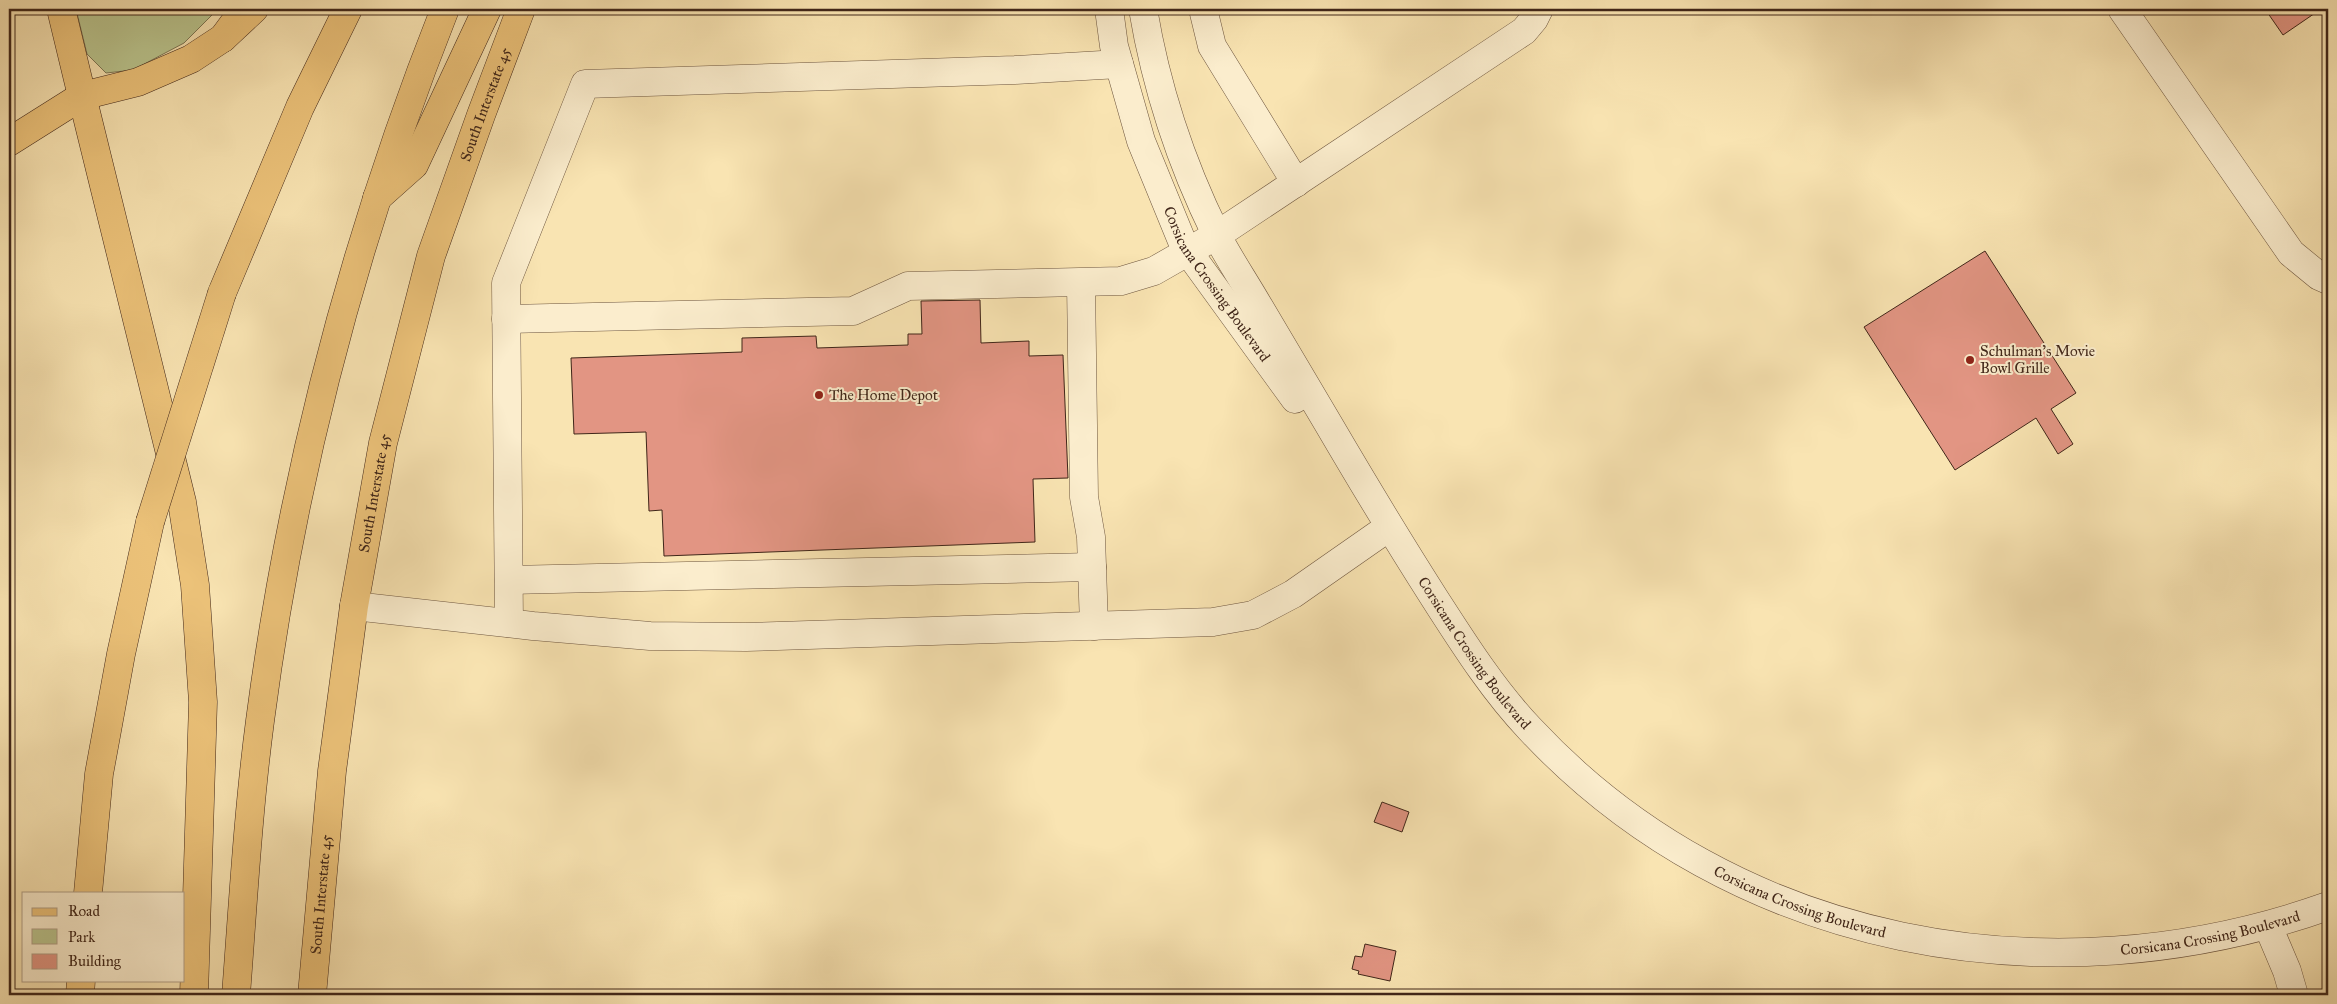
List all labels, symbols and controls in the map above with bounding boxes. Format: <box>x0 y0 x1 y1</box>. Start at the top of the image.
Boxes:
street label: South Interstate 45 <box>456 45 515 164</box>
street label: Corsicana Crossing Boulevard <box>1160 204 1274 366</box>
place label: Schulman's Movie Bowl Grille <box>1980 342 2095 377</box>
marker: Schulman's Movie Bowl Grille <box>1964 354 1976 366</box>
place label: The Home Depot <box>829 386 939 404</box>
marker: The Home Depot <box>813 389 825 401</box>
street label: South Interstate 45 <box>355 432 394 554</box>
street label: Corsicana Crossing Boulevard <box>1414 573 1535 733</box>
street label: South Interstate 45 <box>307 834 335 955</box>
street label: Corsicana Crossing Boulevard <box>1711 862 1888 942</box>
legend <box>22 892 185 982</box>
text: Road <box>68 902 100 920</box>
street label: Corsicana Crossing Boulevard <box>2120 907 2303 959</box>
text: Park <box>68 928 95 946</box>
text: Building <box>68 952 122 970</box>

